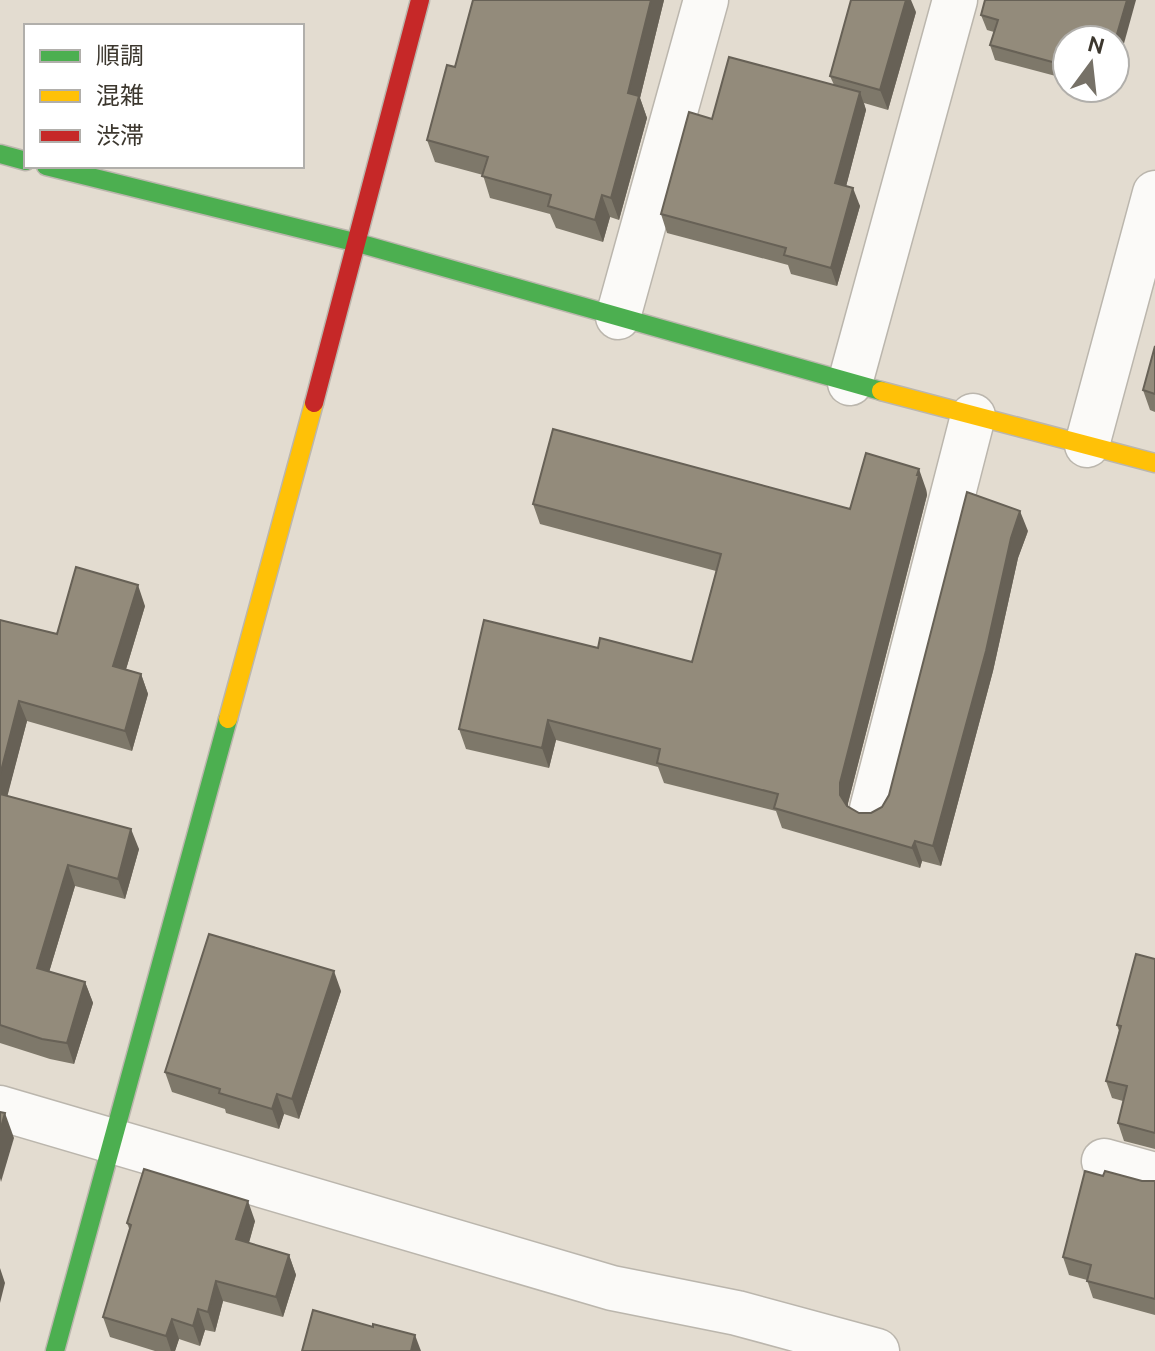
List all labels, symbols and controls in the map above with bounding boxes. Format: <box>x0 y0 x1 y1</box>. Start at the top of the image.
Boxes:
legend <box>24 24 304 168</box>
north arrow <box>1051 24 1131 104</box>
text: N <box>1085 30 1107 58</box>
text: 順調 <box>96 42 144 69</box>
text: 混雑 <box>96 82 144 109</box>
text: 渋滞 <box>96 122 144 149</box>

